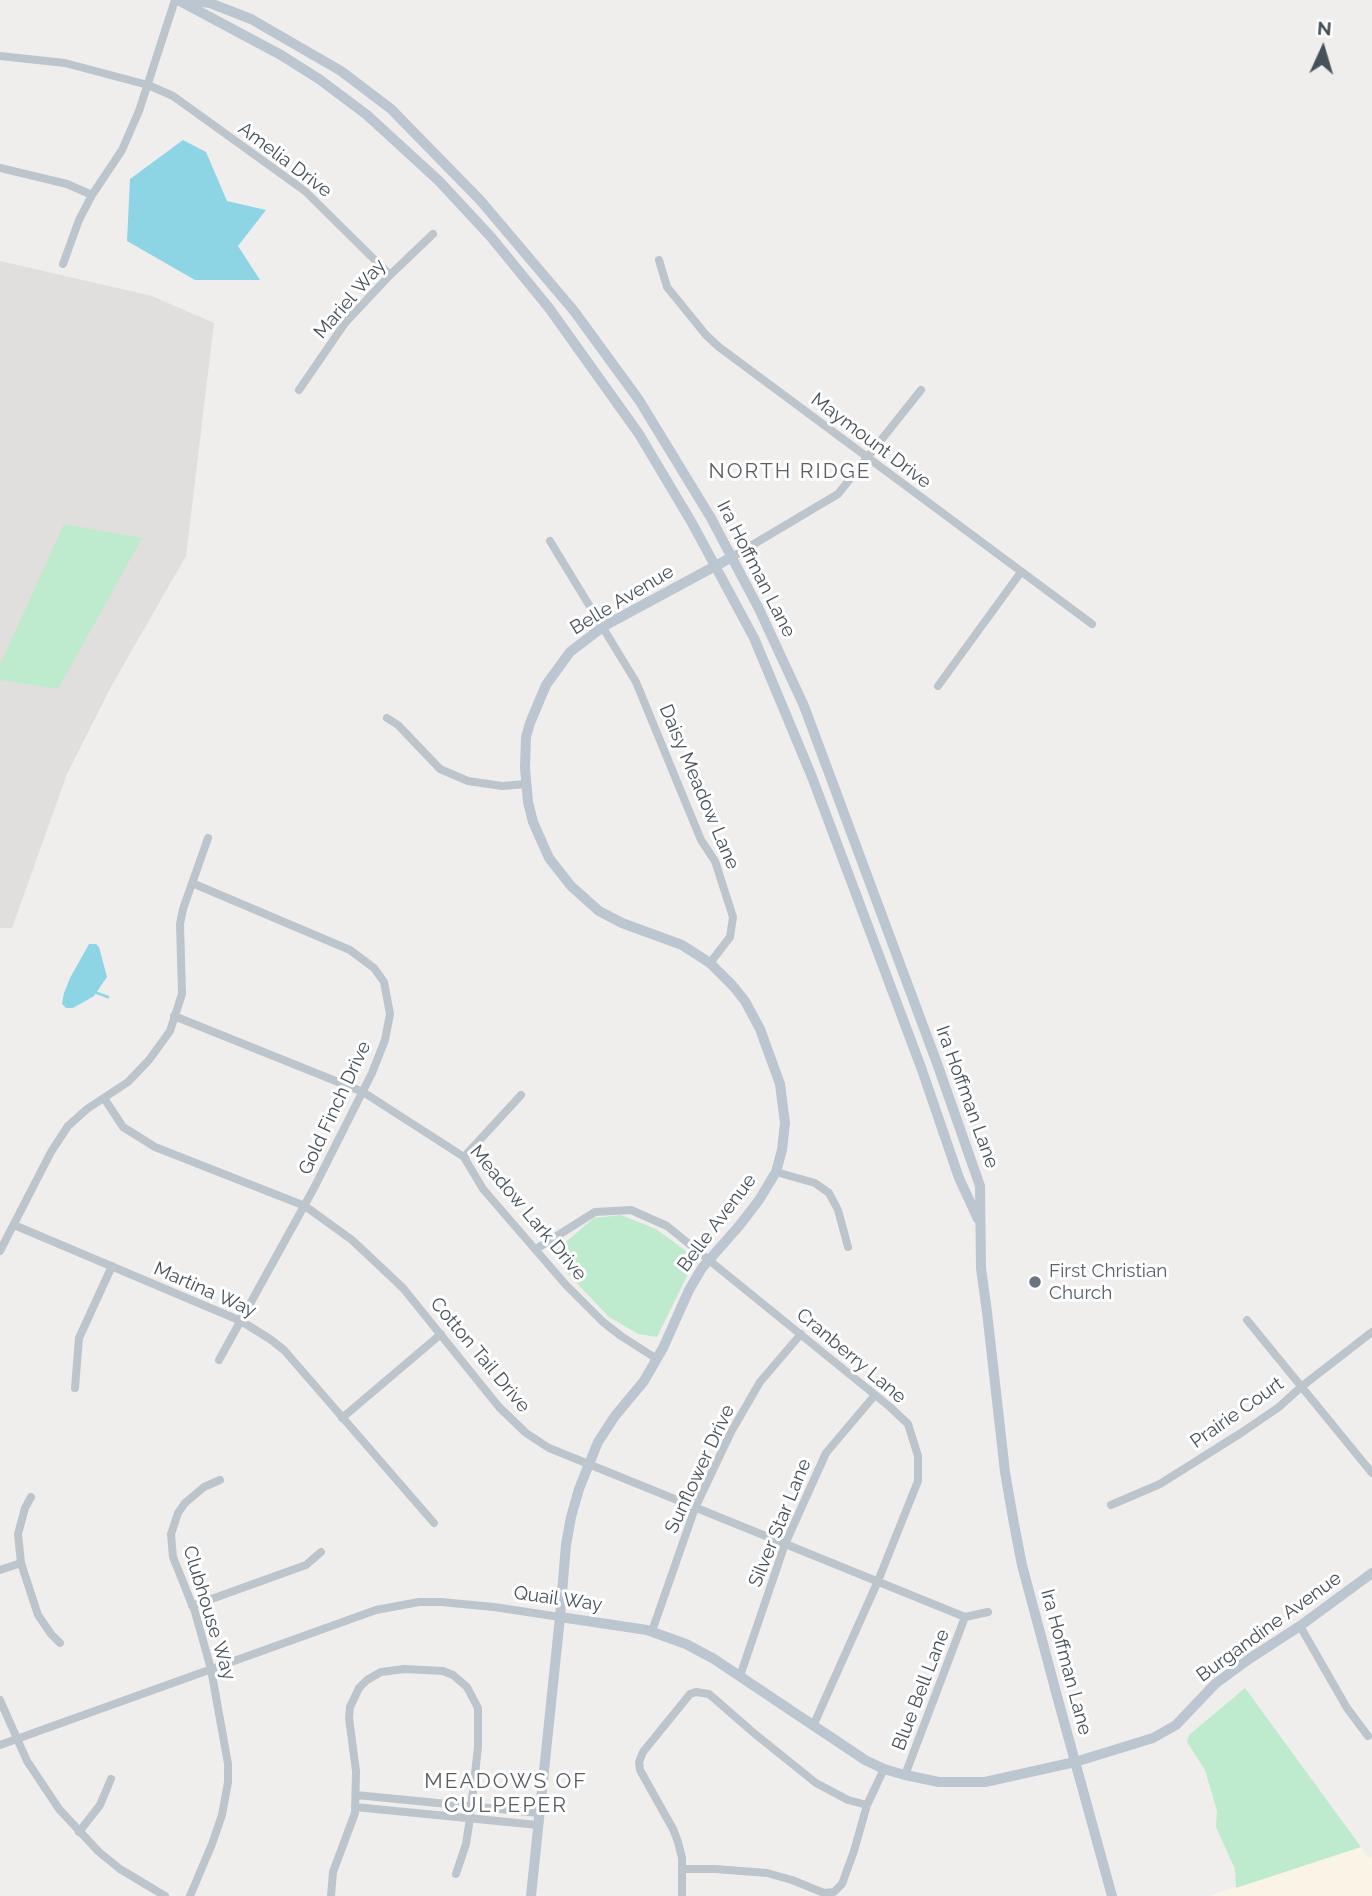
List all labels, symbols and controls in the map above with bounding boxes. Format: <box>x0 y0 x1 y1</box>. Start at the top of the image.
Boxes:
north arrow <box>1288 14 1358 84</box>
text: N <box>1316 17 1332 40</box>
street label: Amelia Drive <box>234 117 336 203</box>
street label: Mariel Way <box>309 254 391 344</box>
street label: Maymount Drive <box>806 388 936 494</box>
district label: NORTH RIDGE <box>710 459 870 485</box>
street label: Ira Hoffman Lane <box>712 497 800 641</box>
street label: Belle Avenue <box>566 560 678 640</box>
street label: Daisy Meadow Lane <box>654 701 744 873</box>
street label: Ira Hoffman Lane <box>931 1023 1003 1171</box>
street label: Gold Finch Drive <box>294 1038 376 1178</box>
street label: Meadow Lark Drive <box>465 1141 591 1285</box>
street label: Belle Avenue <box>673 1169 761 1277</box>
street label: Martina Way <box>150 1257 260 1323</box>
place label: First Christian Church <box>1049 1260 1167 1304</box>
marker: First Christian Church <box>1027 1274 1043 1290</box>
street label: Cotton Tail Drive <box>425 1293 535 1417</box>
street label: Cranberry Lane <box>792 1304 910 1408</box>
street label: Prairie Court <box>1186 1373 1288 1453</box>
street label: Sunflower Drive <box>660 1401 740 1537</box>
street label: Silver Star Lane <box>744 1456 816 1590</box>
street label: Clubhouse Way <box>178 1543 240 1683</box>
street label: Burgandine Avenue <box>1192 1567 1346 1687</box>
street label: Quail Way <box>512 1582 604 1616</box>
street label: Ira Hoffman Lane <box>1036 1587 1096 1737</box>
street label: Blue Bell Lane <box>887 1626 955 1754</box>
district label: MEADOWS OF CULPEPER <box>426 1769 586 1819</box>

